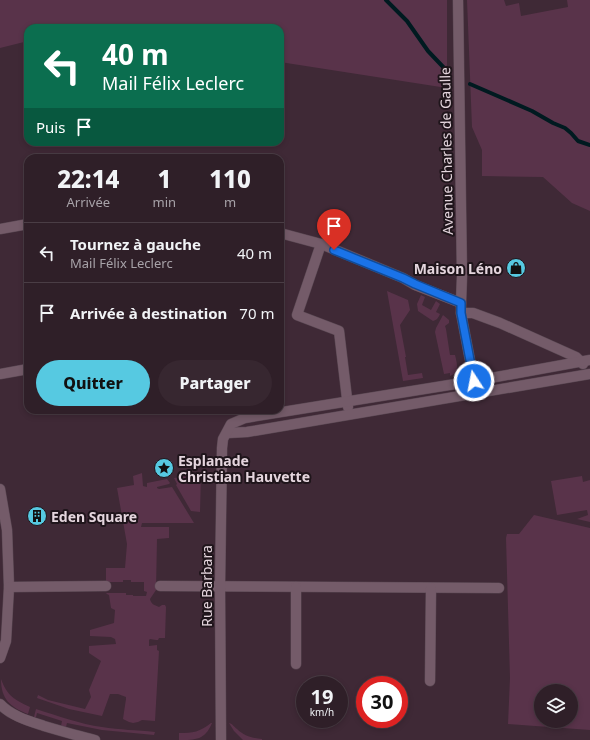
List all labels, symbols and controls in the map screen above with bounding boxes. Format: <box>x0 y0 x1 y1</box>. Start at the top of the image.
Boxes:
text: 40 m <box>102 35 169 73</box>
icon: left <box>36 40 88 92</box>
street label: Avenue Charles de Gaulle <box>435 67 457 235</box>
text: Mail Félix Leclerc <box>102 71 244 95</box>
icon: arrive <box>73 116 95 138</box>
text: Puis <box>36 117 65 137</box>
text: 22:14 <box>57 162 119 195</box>
text: 1 <box>157 162 171 195</box>
text: 110 <box>209 162 251 195</box>
text: Arrivée <box>66 193 110 211</box>
text: min <box>153 193 176 211</box>
text: m <box>224 193 236 211</box>
pin <box>317 209 351 250</box>
icon: arrive <box>323 215 345 237</box>
text: Tournez à gauche <box>70 234 201 254</box>
icon: left <box>36 242 58 264</box>
text: 40 m <box>237 243 272 263</box>
text: Mail Félix Leclerc <box>70 254 173 272</box>
shop icon: Maison Léno <box>505 257 527 279</box>
place label: Maison Léno <box>414 259 502 278</box>
icon: arrive <box>36 302 58 324</box>
text: Arrivée à destination <box>70 303 227 323</box>
text: 70 m <box>239 303 274 323</box>
button: Quitter <box>36 360 150 406</box>
button: Partager <box>158 360 272 406</box>
position arrow <box>453 360 495 402</box>
place label: Esplanade Christian Hauvette <box>178 451 310 486</box>
place icon: Esplanade Christian Hauvette <box>153 457 175 479</box>
building icon: Eden Square <box>26 505 48 527</box>
place label: Eden Square <box>51 507 137 526</box>
street label: Rue Barbara <box>197 545 216 627</box>
speed limit sign: 30 <box>356 676 408 728</box>
text: 19 <box>311 683 333 710</box>
map controls <box>534 684 578 728</box>
button: layers <box>534 684 578 728</box>
text: km/h <box>310 705 334 719</box>

